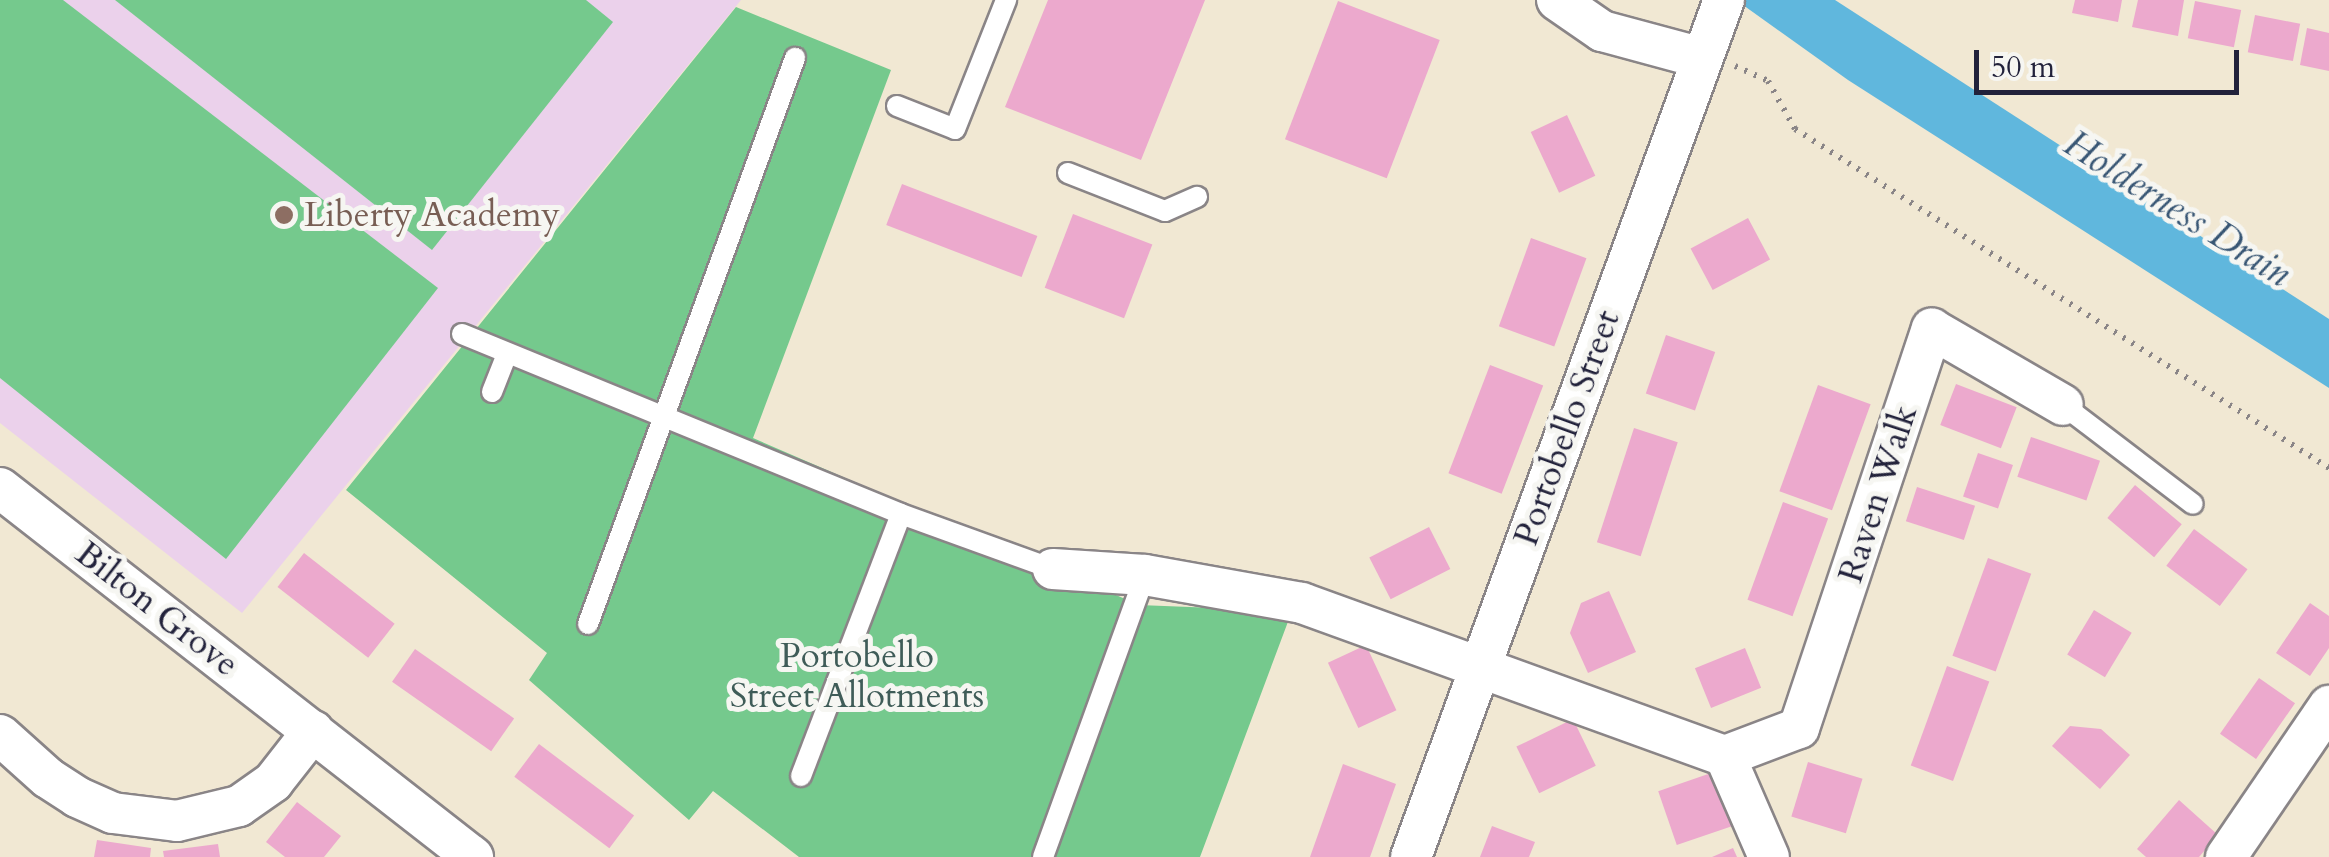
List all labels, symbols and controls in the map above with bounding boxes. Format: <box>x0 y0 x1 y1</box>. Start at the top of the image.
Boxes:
scale bar <box>1979 30 2244 92</box>
text: 50 m <box>1991 47 2055 88</box>
water label: Holderness Drain <box>2055 121 2299 297</box>
place label: Liberty Academy <box>304 194 560 236</box>
marker: Liberty Academy <box>273 204 295 226</box>
street label: Portobello Street <box>1505 305 1629 551</box>
street label: Raven Walk <box>1830 400 1926 588</box>
street label: Bilton Grove <box>67 532 247 686</box>
park label: Portobello Street Allotments <box>730 635 984 717</box>

